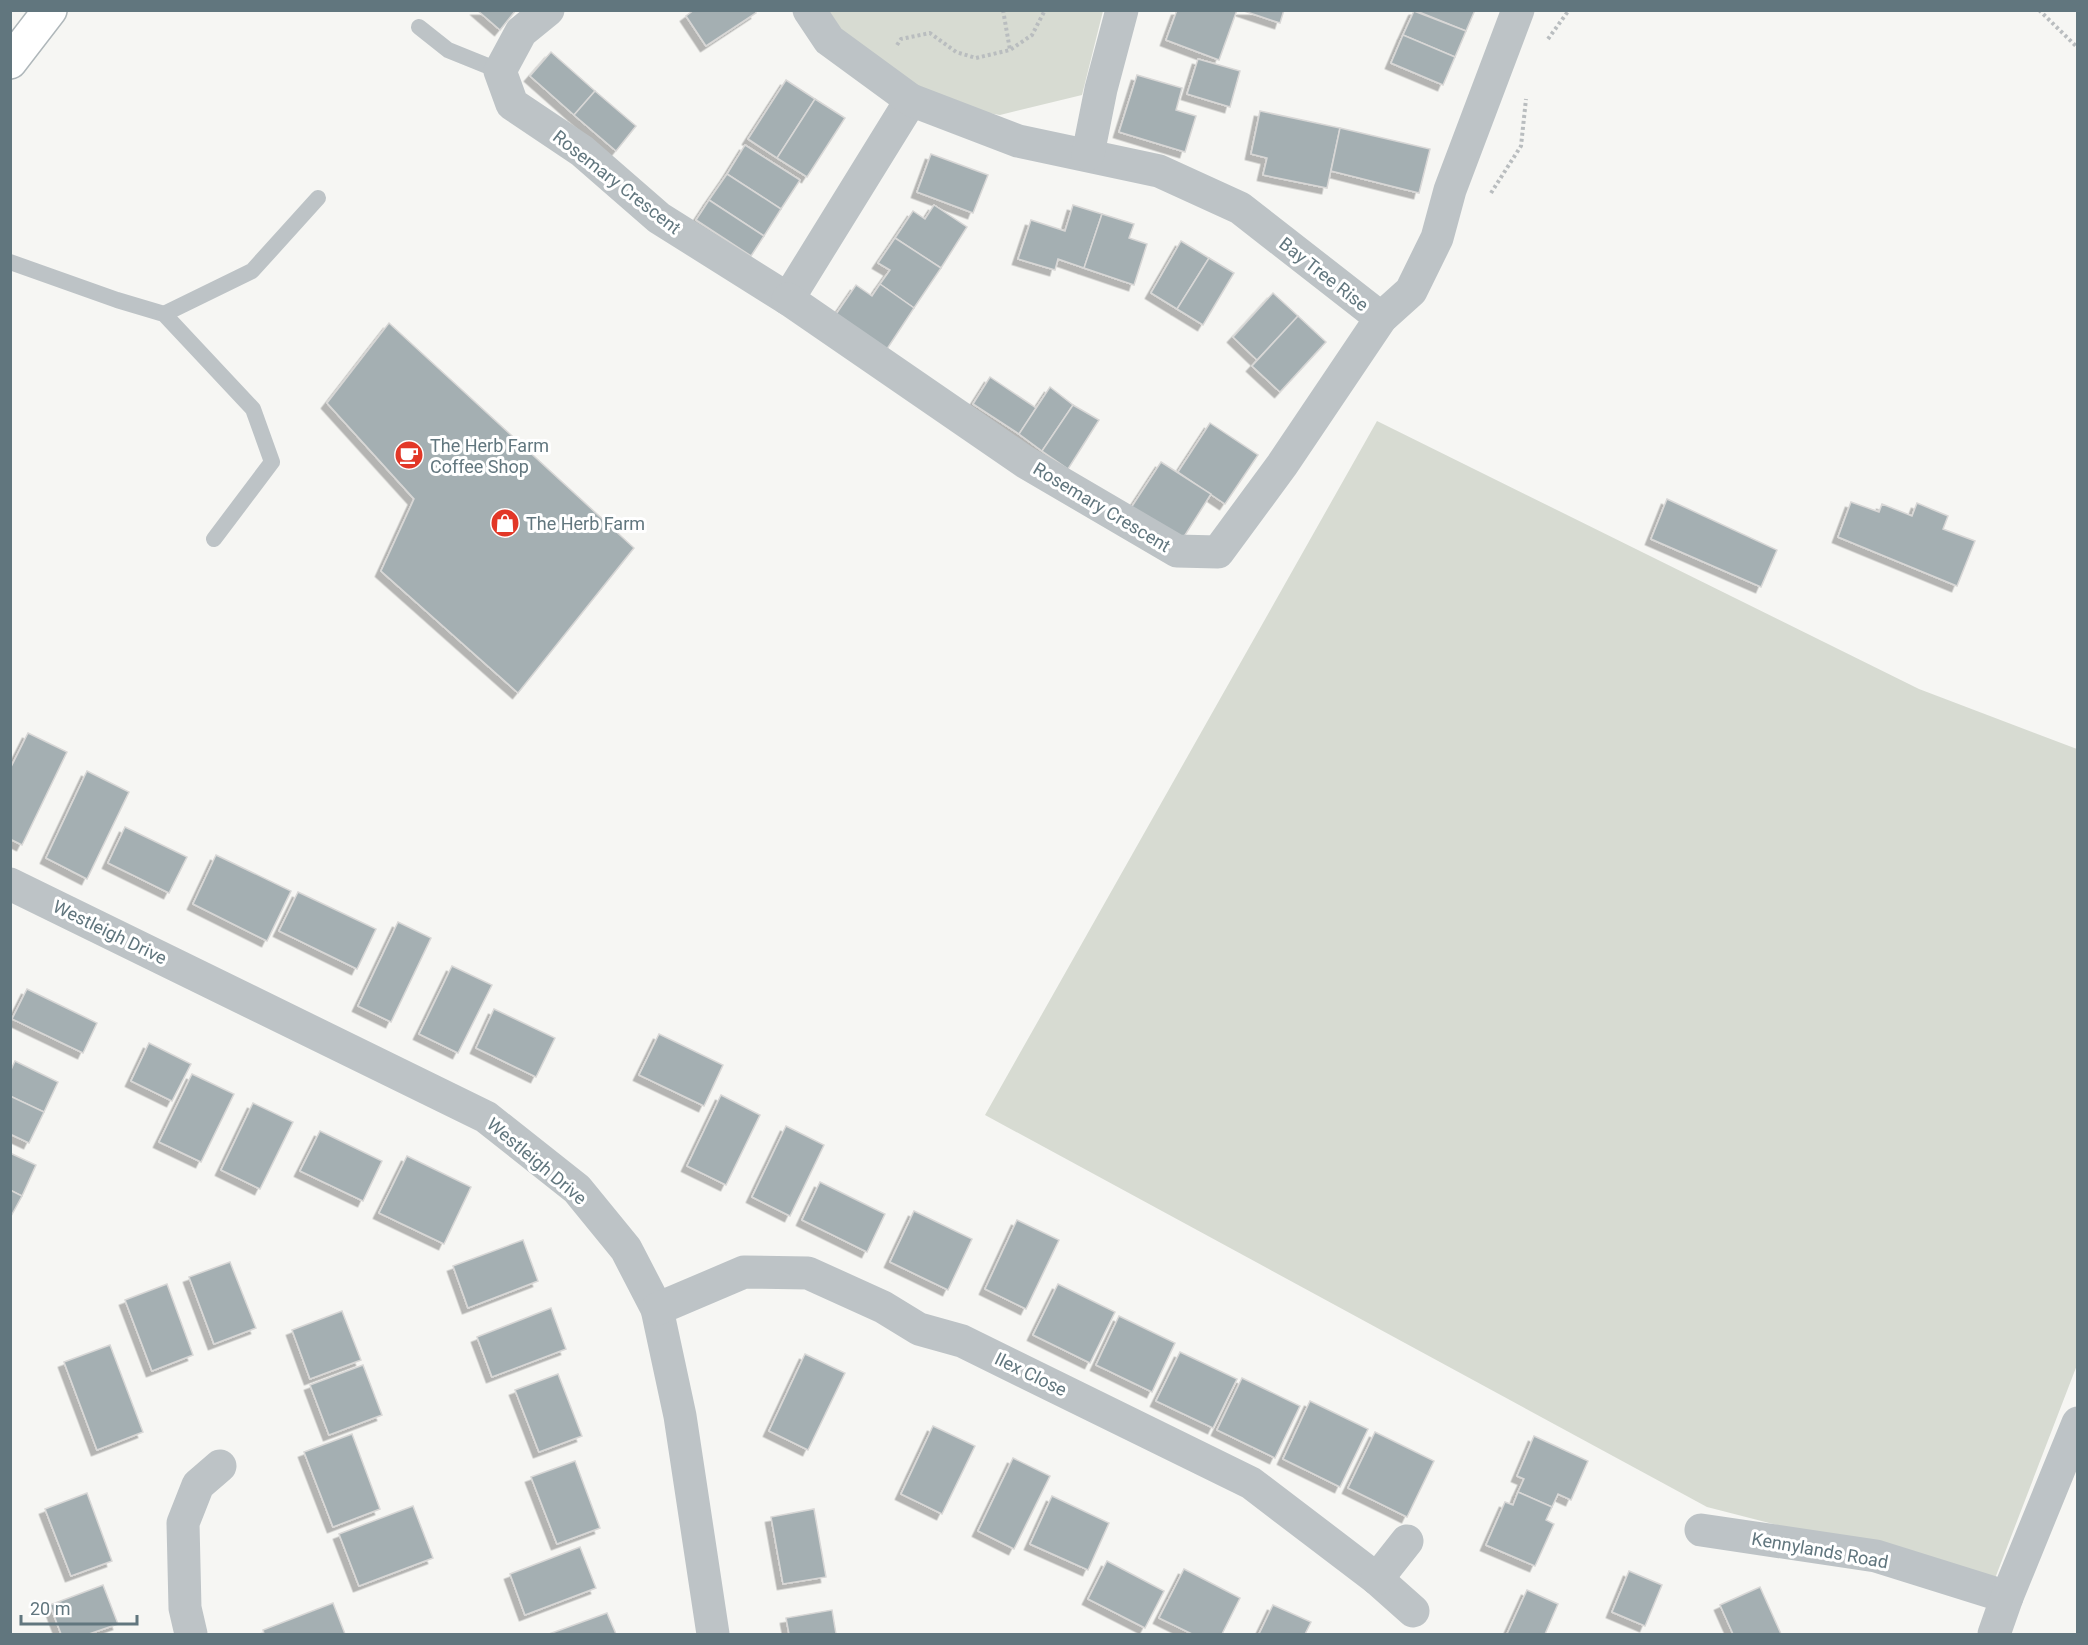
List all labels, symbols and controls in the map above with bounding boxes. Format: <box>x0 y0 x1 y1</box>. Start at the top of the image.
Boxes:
street label: Rosemary Crescent <box>549 126 685 238</box>
street label: Bay Tree Rise <box>1275 233 1373 315</box>
place label: The Herb Farm Coffee Shop <box>430 435 549 477</box>
cafe icon: The Herb Farm Coffee Shop <box>393 439 425 471</box>
street label: Rosemary Crescent <box>1030 458 1174 556</box>
shop icon: The Herb Farm <box>489 507 521 539</box>
place label: The Herb Farm <box>526 513 645 534</box>
street label: Westleigh Drive <box>50 895 170 969</box>
street label: Westleigh Drive <box>483 1113 591 1209</box>
street label: Ilex Close <box>992 1348 1070 1400</box>
street label: Kennylands Road <box>1750 1528 1890 1572</box>
scale bar <box>21 1588 136 1626</box>
text: 20 m <box>30 1598 70 1619</box>

